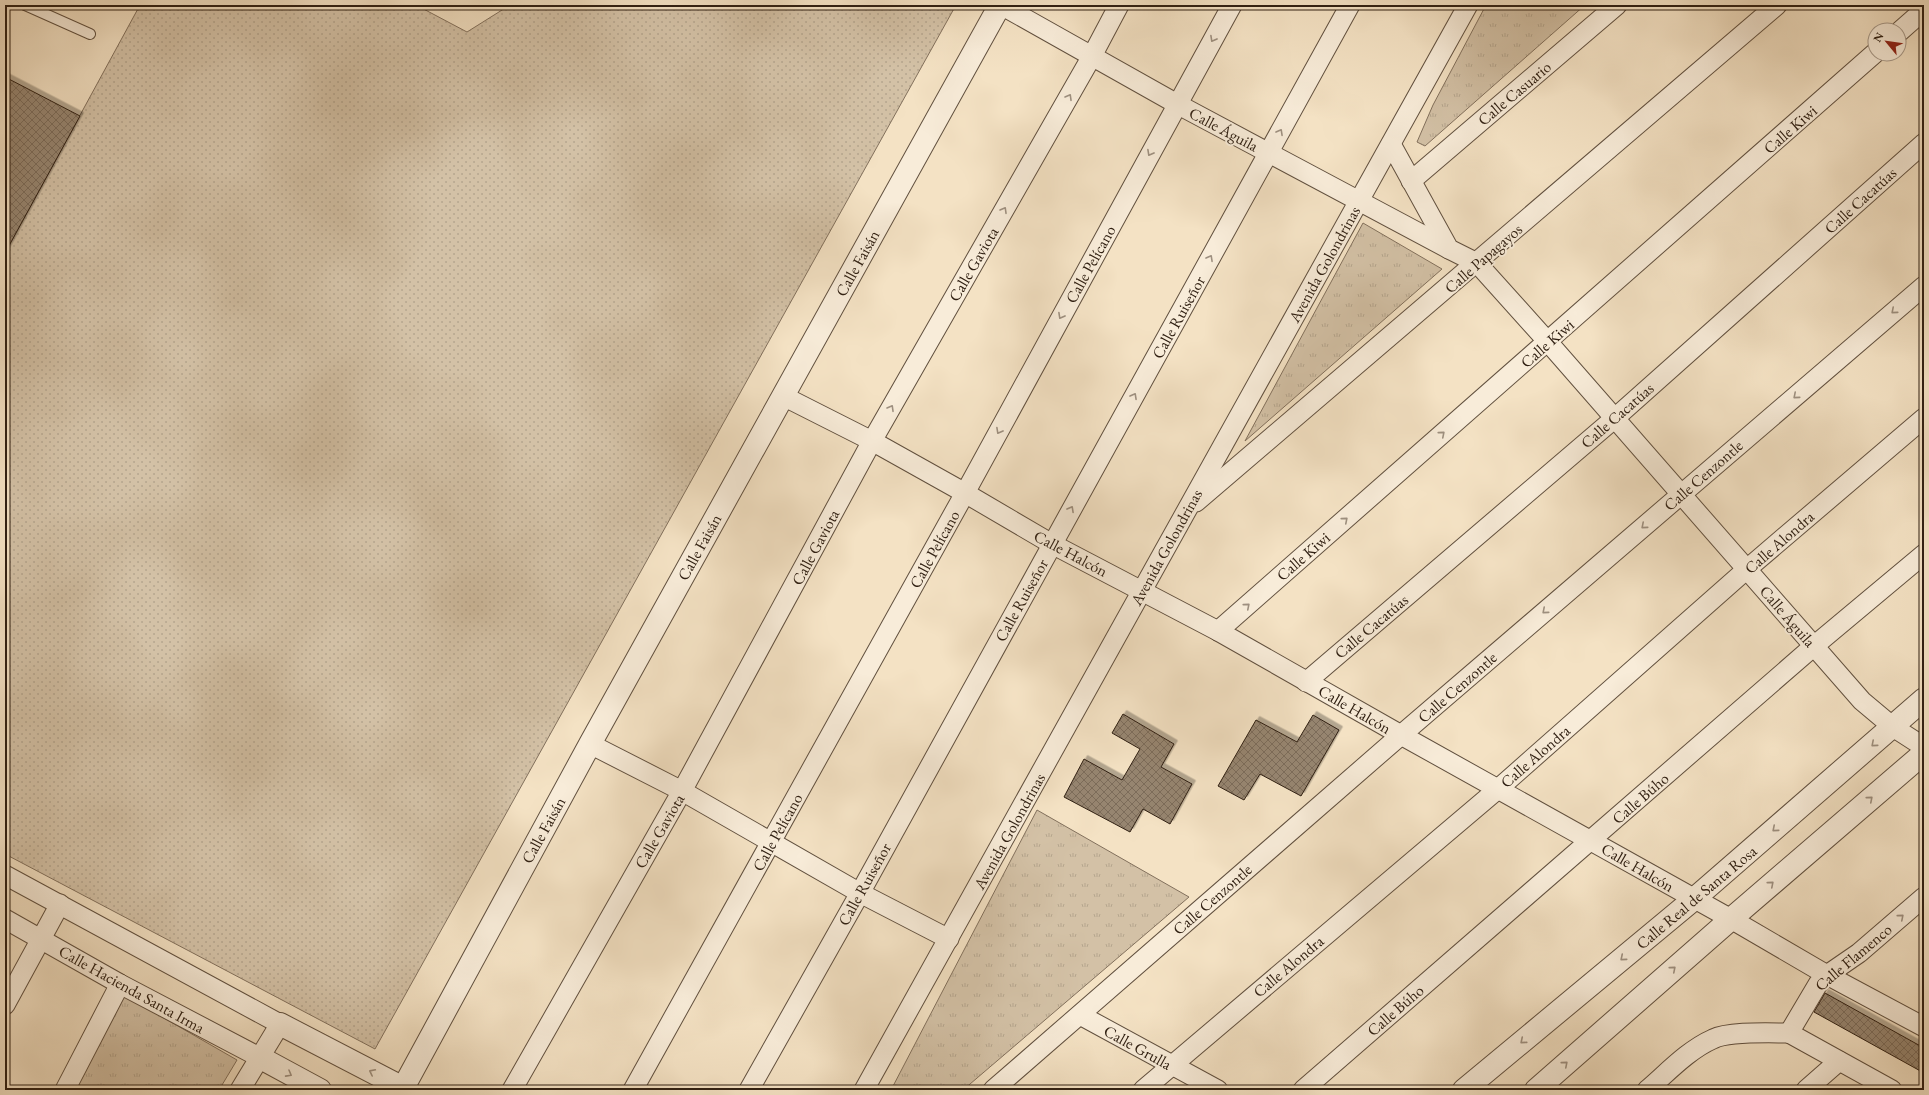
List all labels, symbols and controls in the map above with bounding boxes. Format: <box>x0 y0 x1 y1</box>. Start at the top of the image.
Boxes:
north arrow <box>1867 22 1907 62</box>
text: N <box>1870 30 1887 44</box>
one-way arrow <box>1210 35 1217 42</box>
street label: Calle Casuario <box>1473 56 1556 130</box>
one-way arrow <box>1064 94 1071 101</box>
street label: Calle Kiwi <box>1759 100 1822 158</box>
street label: Calle Águila <box>1186 102 1263 157</box>
one-way arrow <box>1276 128 1283 136</box>
one-way arrow <box>1148 149 1155 156</box>
street label: Calle Cacatúas <box>1820 162 1901 238</box>
street label: Avenida Golondrinas <box>1283 202 1365 327</box>
one-way arrow <box>1000 207 1007 214</box>
street label: Calle Papagayos <box>1440 219 1527 298</box>
street label: Calle Pelícano <box>1060 222 1120 307</box>
street label: Calle Gaviota <box>944 223 1004 305</box>
street label: Calle Faisán <box>831 226 885 300</box>
one-way arrow <box>1206 254 1213 262</box>
street label: Calle Ruiseñor <box>1147 271 1210 362</box>
one-way arrow <box>1892 307 1899 314</box>
one-way arrow <box>1059 312 1066 320</box>
street label: Calle Kiwi <box>1516 314 1579 372</box>
street label: Calle Cacatúas <box>1576 378 1658 453</box>
one-way arrow <box>1793 391 1800 398</box>
one-way arrow <box>1129 393 1136 400</box>
one-way arrow <box>886 405 894 412</box>
one-way arrow <box>996 426 1004 434</box>
one-way arrow <box>1438 432 1445 439</box>
street label: Calle Cenzontle <box>1659 435 1747 516</box>
street label: Avenida Golondrinas <box>1125 485 1207 610</box>
street label: Calle Gaviota <box>787 505 844 589</box>
one-way arrow <box>1066 506 1073 514</box>
street label: Calle Alondra <box>1740 506 1819 579</box>
street label: Calle Pelícano <box>904 507 964 592</box>
street label: Calle Faisán <box>673 510 727 584</box>
one-way arrow <box>1340 517 1347 524</box>
one-way arrow <box>1641 521 1648 528</box>
street label: Calle Halcón <box>1030 525 1112 582</box>
street label: Calle Kiwi <box>1272 527 1335 585</box>
street label: Calle Ruiseñor <box>990 554 1053 645</box>
street label: Calle Águila <box>1755 581 1821 652</box>
street label: Calle Cacatúas <box>1330 589 1413 663</box>
one-way arrow <box>1242 603 1250 610</box>
one-way arrow <box>1543 606 1550 613</box>
street label: Calle Cenzontle <box>1413 647 1501 728</box>
street label: Calle Halcón <box>1315 680 1395 739</box>
street label: Calle Alondra <box>1496 720 1575 793</box>
one-way arrow <box>1871 739 1879 747</box>
street label: Calle Búho <box>1607 768 1673 829</box>
street label: Avenida Golondrinas <box>968 769 1050 894</box>
street label: Calle Gaviota <box>630 790 690 872</box>
street label: Calle Pelícano <box>747 790 807 875</box>
street label: Calle Faisán <box>517 793 571 867</box>
one-way arrow <box>1865 797 1873 804</box>
one-way arrow <box>1773 824 1780 831</box>
street label: Calle Ruiseñor <box>833 838 896 929</box>
street label: Calle Halcón <box>1598 838 1678 897</box>
street label: Calle Real de Santa Rosa <box>1632 840 1761 954</box>
street label: Calle Cenzontle <box>1168 859 1256 940</box>
one-way arrow <box>1766 881 1774 888</box>
one-way arrow <box>1897 914 1904 921</box>
street label: Calle Flamenco <box>1810 919 1896 996</box>
street label: Calle Alondra <box>1249 930 1328 1002</box>
street label: Calle Hacienda Santa Irma <box>55 941 209 1039</box>
one-way arrow <box>1620 954 1627 961</box>
one-way arrow <box>1668 967 1676 974</box>
street label: Calle Búho <box>1362 980 1428 1041</box>
street label: Calle Grulla <box>1100 1020 1176 1075</box>
one-way arrow <box>1520 1037 1527 1044</box>
one-way arrow <box>1560 1062 1568 1069</box>
one-way arrow <box>285 1069 292 1076</box>
one-way arrow <box>369 1069 376 1077</box>

